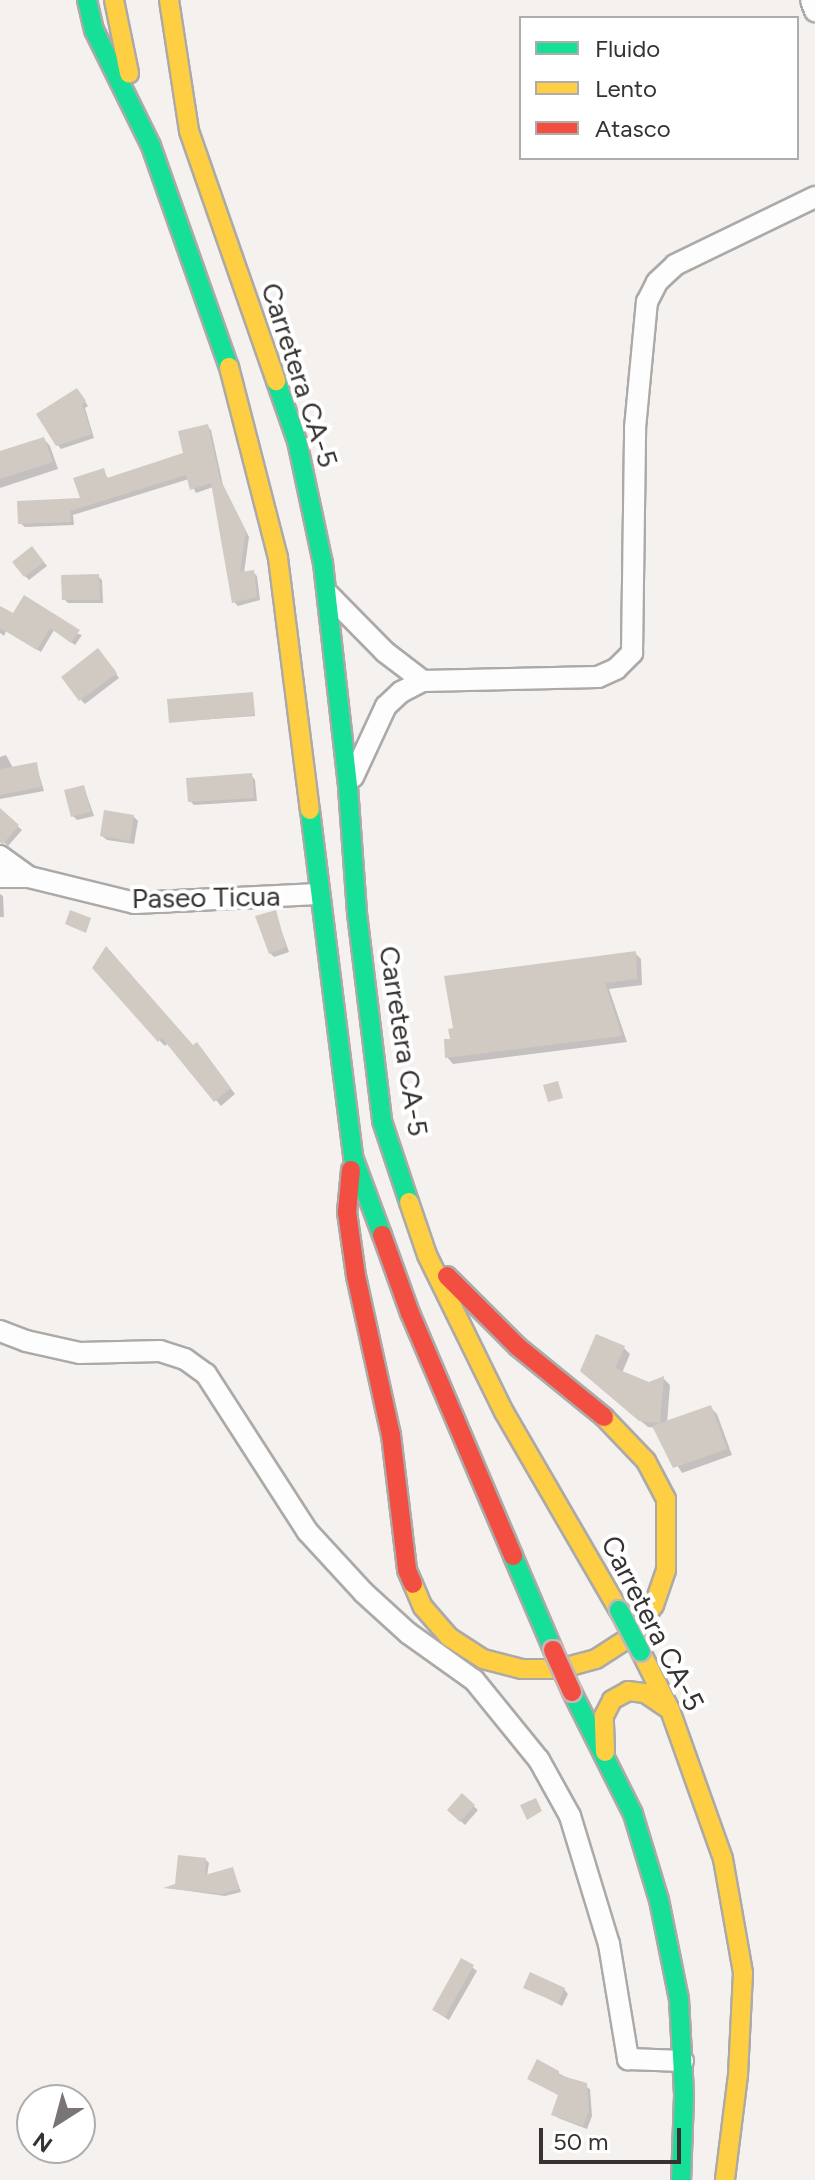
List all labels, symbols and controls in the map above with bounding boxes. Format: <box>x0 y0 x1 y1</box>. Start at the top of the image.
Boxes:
legend <box>519 16 799 160</box>
text: Fluido <box>595 34 660 63</box>
text: Lento <box>595 74 657 103</box>
text: Atasco <box>595 114 671 143</box>
street label: Carretera CA-5 <box>254 278 346 472</box>
street label: Paseo Ticua <box>131 879 281 915</box>
street label: Carretera CA-5 <box>372 944 436 1138</box>
street label: Carretera CA-5 <box>594 1530 712 1716</box>
north arrow <box>16 2084 96 2164</box>
scale bar <box>543 2112 685 2162</box>
text: N <box>28 2126 58 2158</box>
text: 50 m <box>553 2127 609 2156</box>

